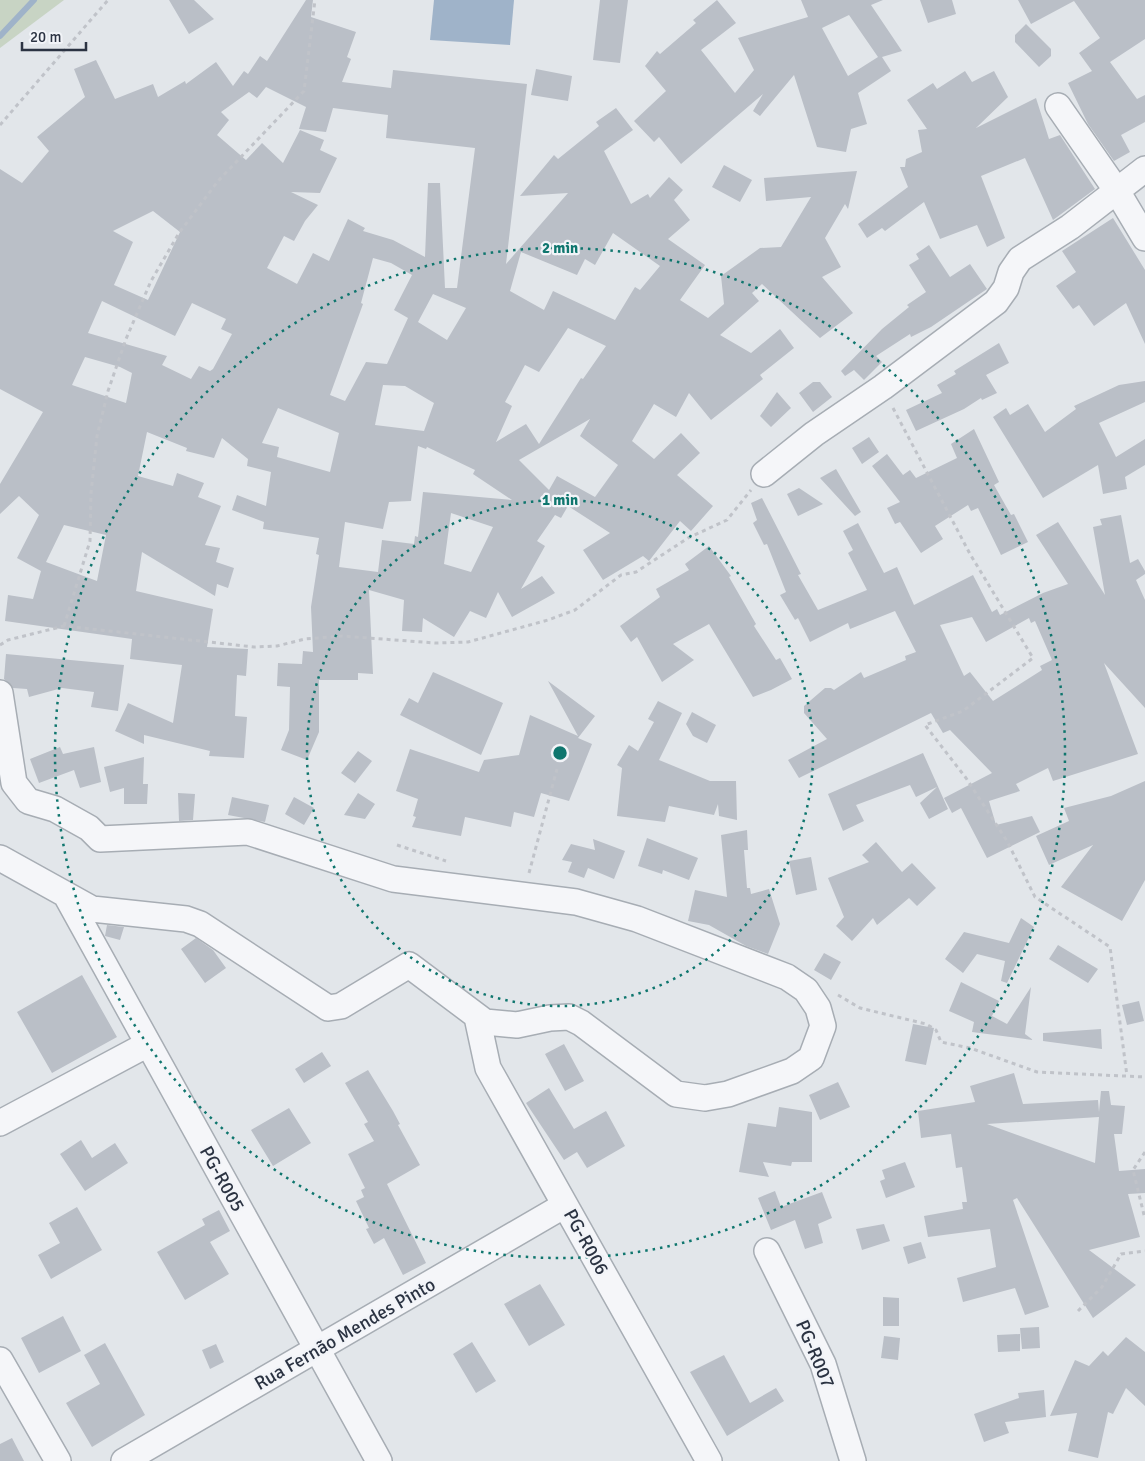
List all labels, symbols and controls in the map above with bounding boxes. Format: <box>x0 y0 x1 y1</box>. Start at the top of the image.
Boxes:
scale bar <box>22 20 86 52</box>
text: 20 m <box>30 28 61 46</box>
text: 2 min <box>542 239 578 257</box>
text: 1 min <box>542 491 578 509</box>
centre of rings <box>551 744 569 762</box>
street label: PG-R005 <box>194 1142 250 1216</box>
street label: PG-R006 <box>558 1205 614 1279</box>
street label: Rua Fernão Mendes Pinto <box>250 1272 440 1396</box>
street label: PG-R007 <box>790 1316 840 1392</box>

